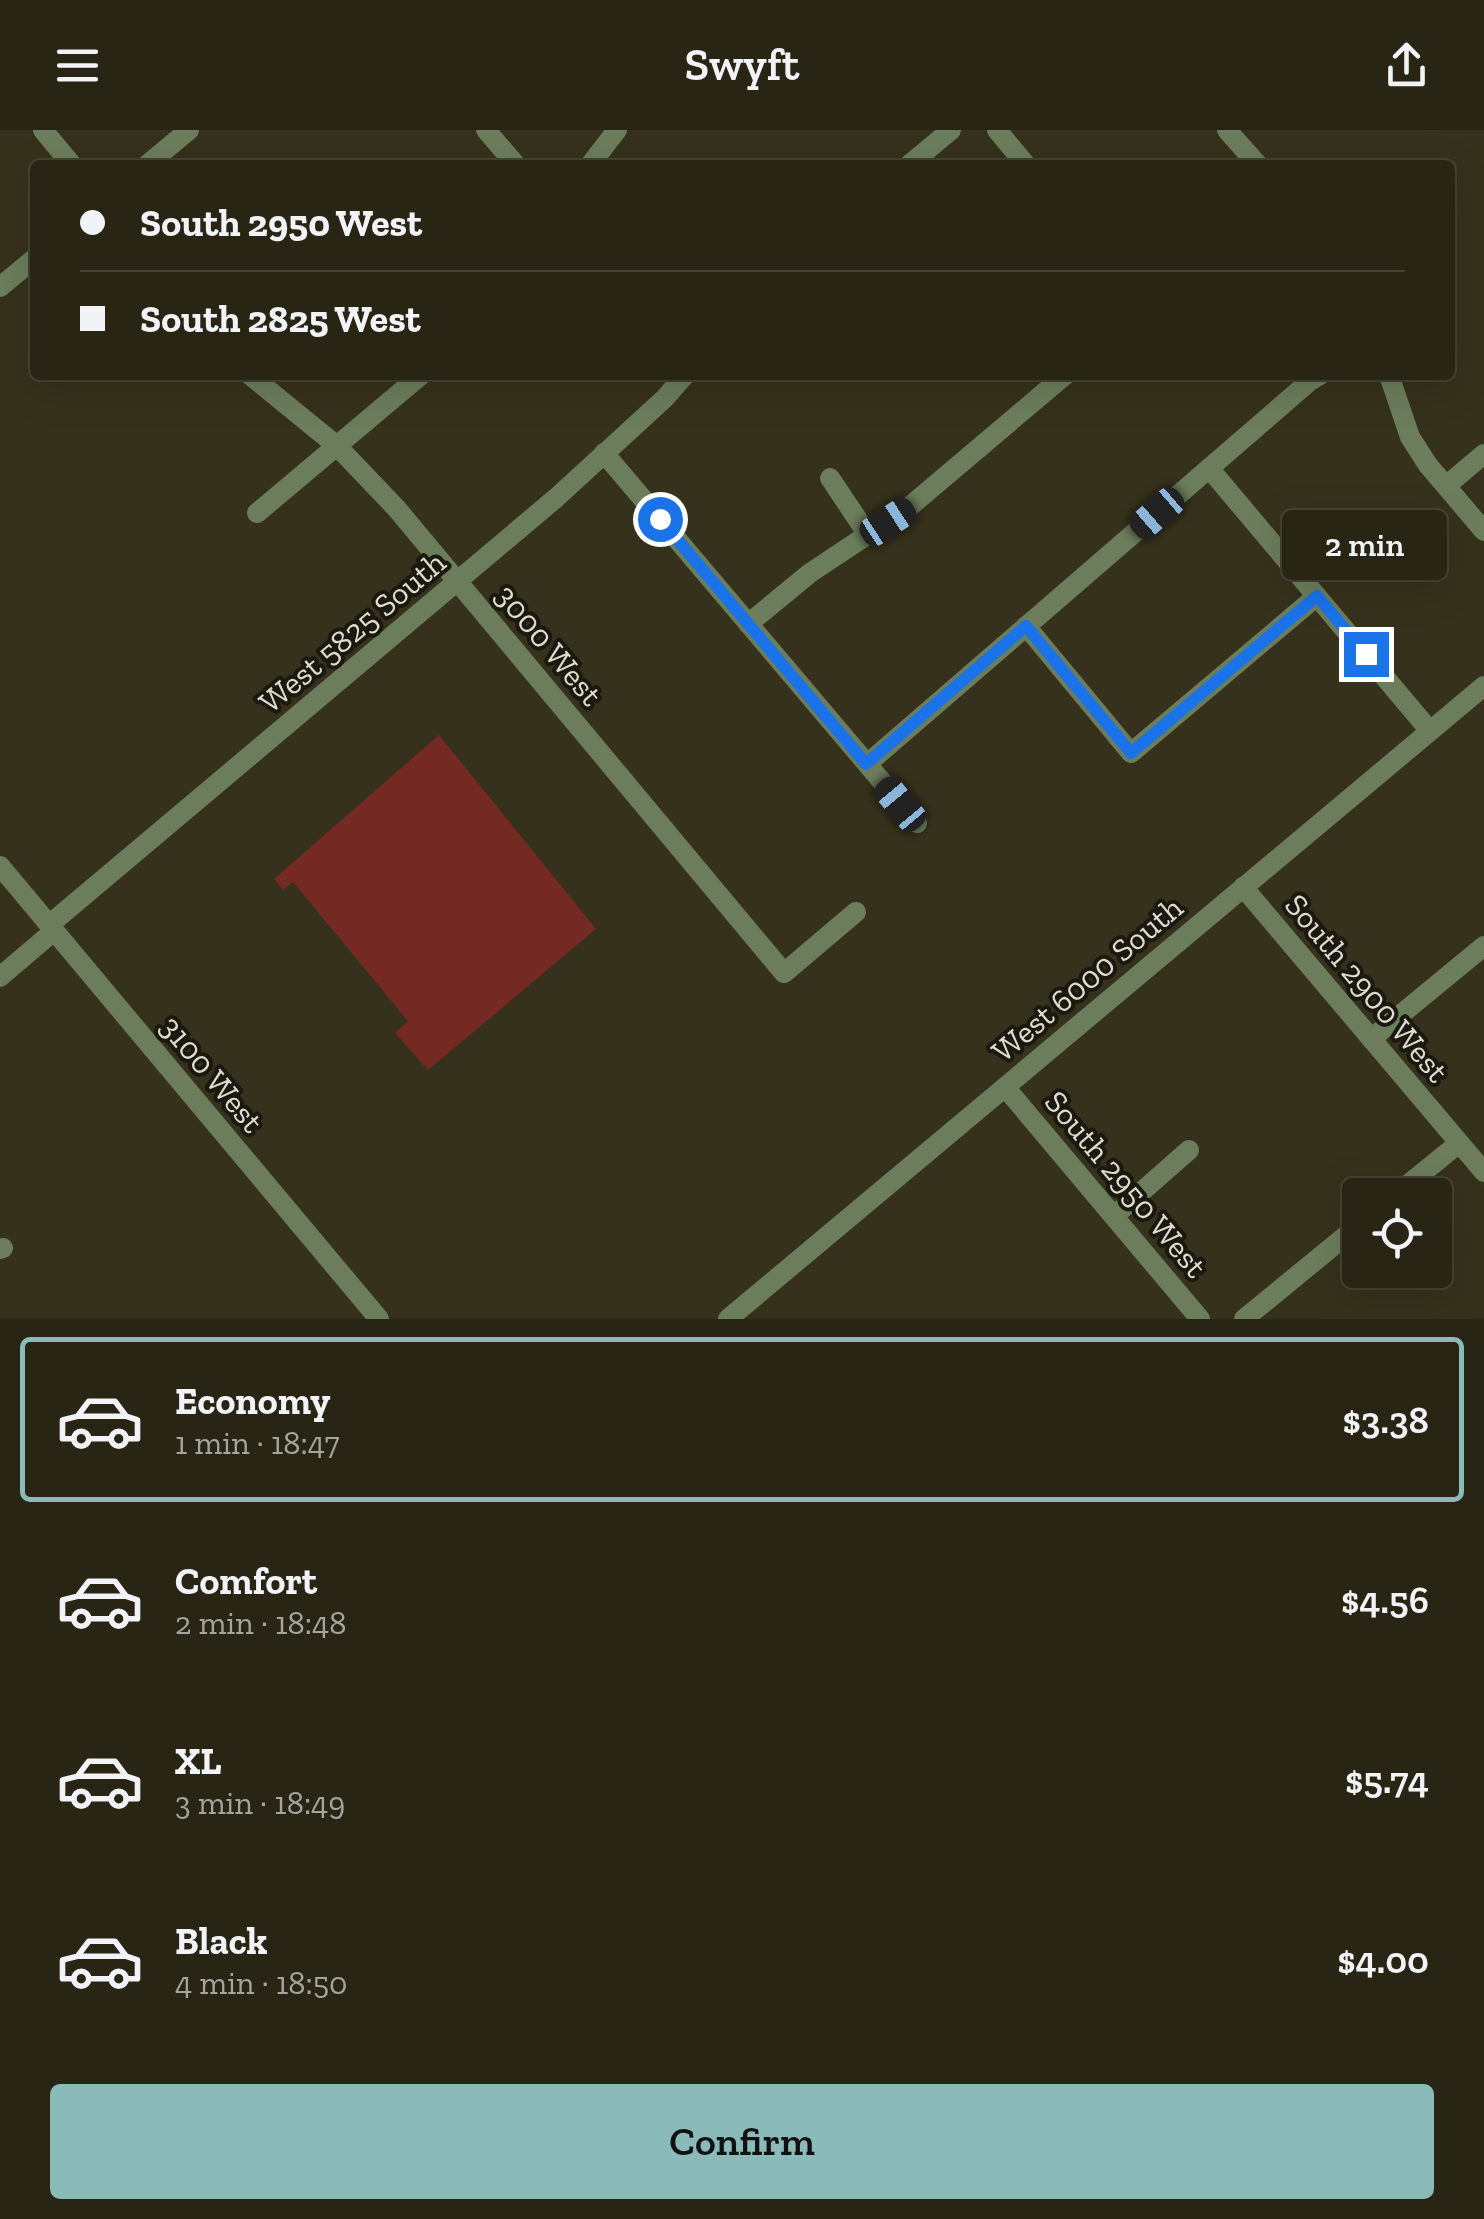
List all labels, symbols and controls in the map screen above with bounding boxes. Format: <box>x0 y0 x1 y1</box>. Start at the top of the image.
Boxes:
icon: menu <box>50 38 105 93</box>
text: Swyft <box>685 38 799 92</box>
icon: share <box>1379 38 1434 93</box>
text: South 2950 West <box>140 200 422 246</box>
text: South 2825 West <box>140 296 421 342</box>
car <box>1125 482 1189 544</box>
car <box>855 493 921 551</box>
route start <box>638 497 683 542</box>
callout: 2 min <box>1284 509 1448 579</box>
text: 2 min <box>1325 526 1404 564</box>
street label: West 5825 South <box>251 543 453 721</box>
street label: 3000 West <box>487 577 611 713</box>
route end <box>1344 632 1389 677</box>
car <box>869 771 931 837</box>
street label: South 2900 West <box>1277 886 1457 1090</box>
street label: West 6000 South <box>984 888 1190 1070</box>
street label: 3100 West <box>152 1008 272 1140</box>
street label: South 2950 West <box>1037 1083 1215 1285</box>
map controls <box>1342 1178 1452 1288</box>
button: locate <box>1342 1178 1452 1288</box>
icon: car <box>55 1375 145 1465</box>
text: Economy <box>175 1378 330 1424</box>
text: $3.38 <box>1343 1397 1429 1443</box>
text: 1 min · 18:47 <box>175 1424 340 1462</box>
icon: car <box>55 1555 145 1645</box>
text: Comfort <box>175 1558 317 1604</box>
text: $4.56 <box>1341 1577 1429 1623</box>
text: 2 min · 18:48 <box>175 1604 346 1642</box>
icon: car <box>55 1735 145 1825</box>
text: XL <box>175 1738 222 1784</box>
text: $5.74 <box>1345 1757 1429 1803</box>
text: 3 min · 18:49 <box>175 1784 345 1822</box>
icon: car <box>55 1915 145 2005</box>
text: Black <box>175 1918 268 1964</box>
text: $4.00 <box>1337 1937 1429 1983</box>
text: 4 min · 18:50 <box>175 1964 347 2002</box>
button: Confirm <box>50 2084 1434 2199</box>

